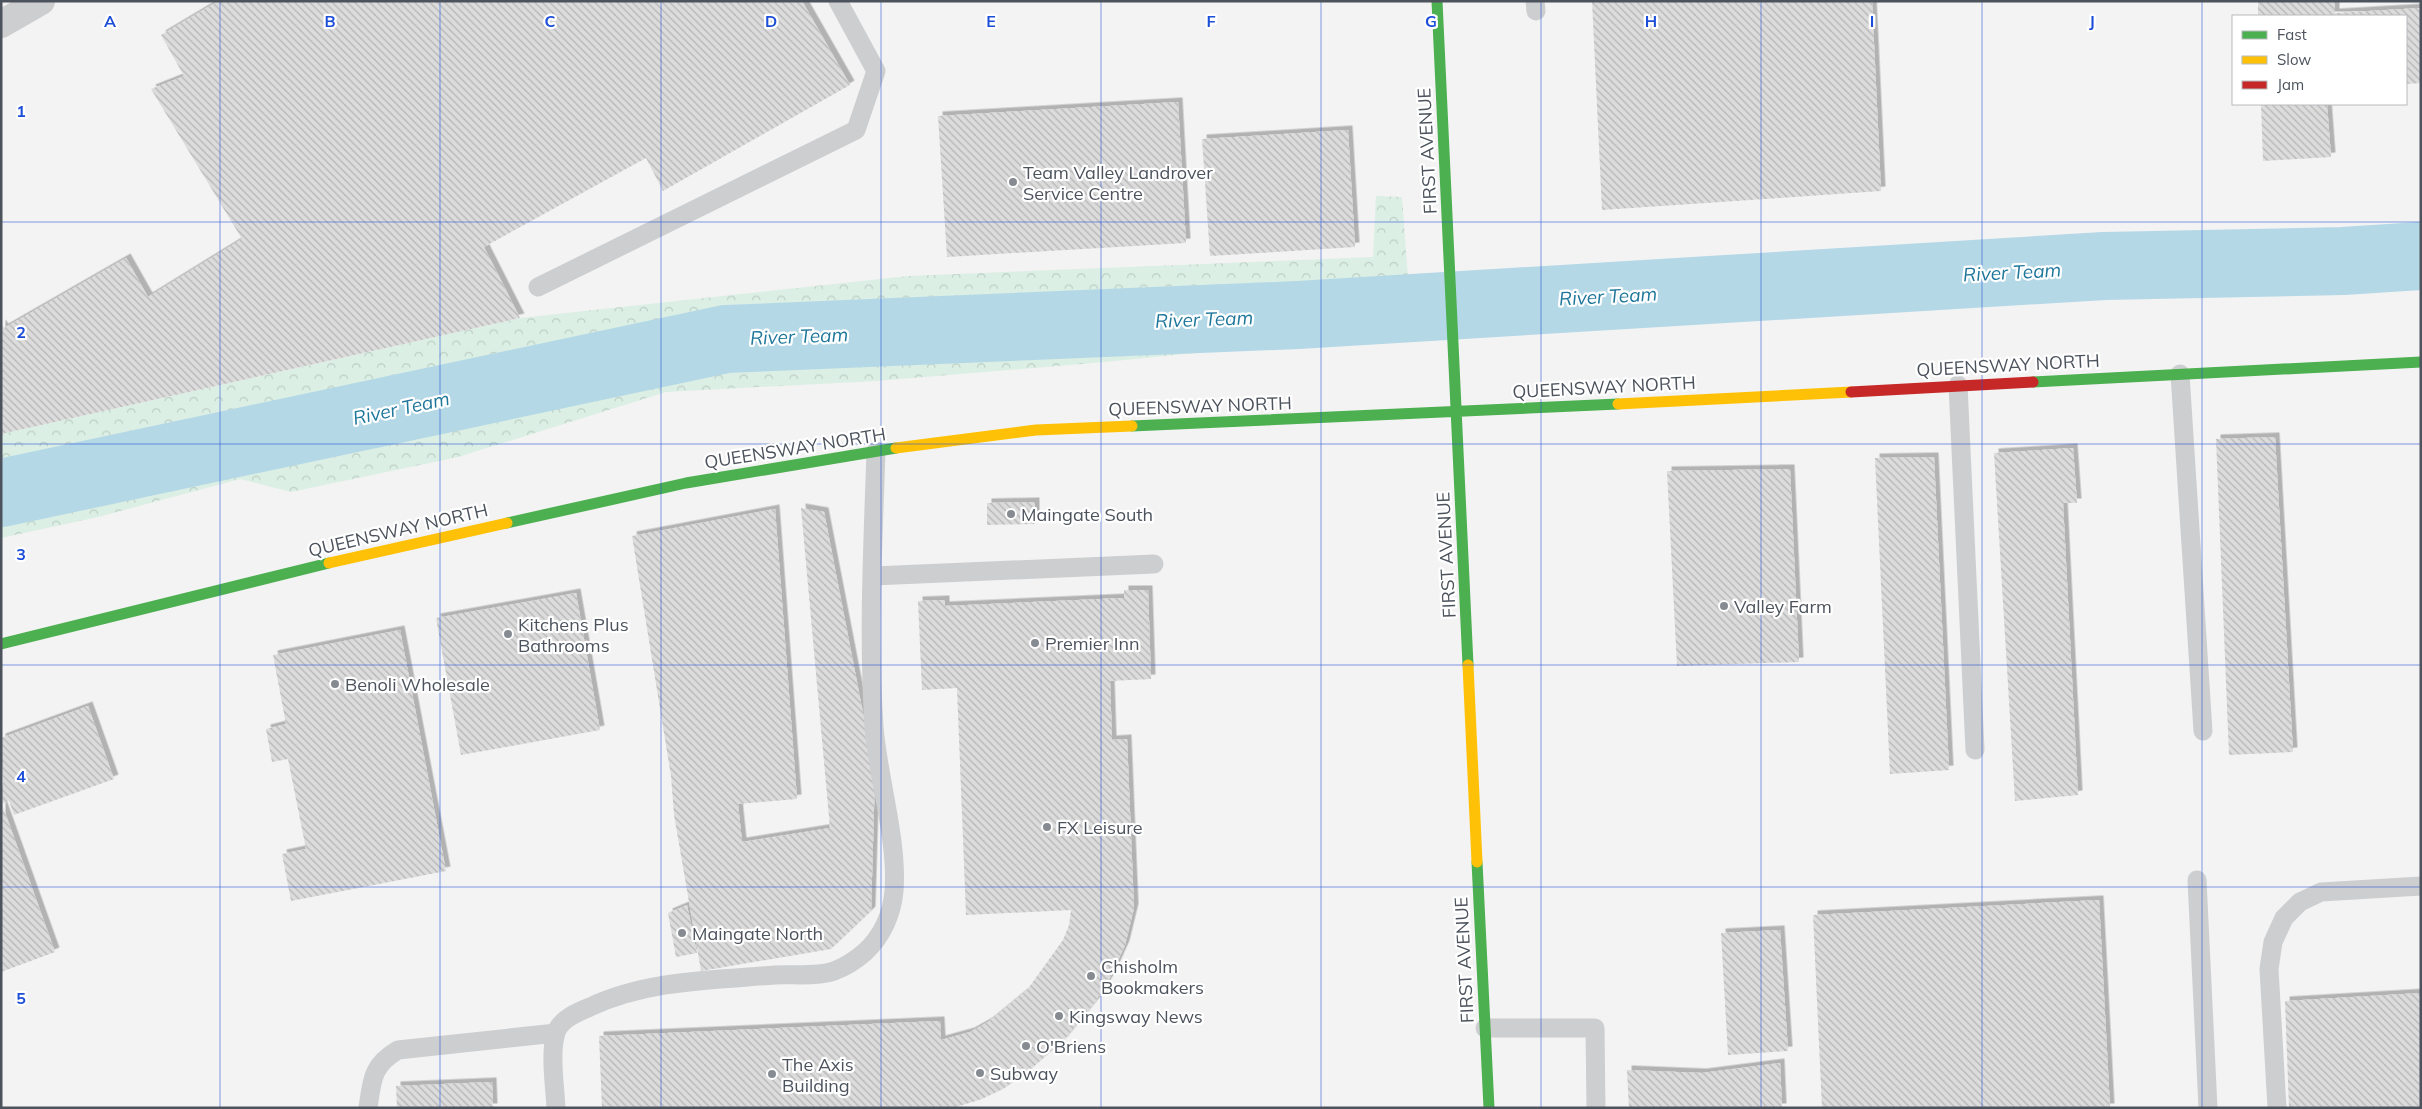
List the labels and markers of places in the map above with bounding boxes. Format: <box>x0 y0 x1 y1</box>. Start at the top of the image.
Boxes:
place label: Team Valley Landrover Service Centre <box>1023 161 1213 205</box>
marker: Team Valley Landrover Service Centre <box>1007 176 1019 188</box>
place label: Maingate South <box>1021 503 1153 526</box>
marker: Maingate South <box>1005 508 1017 520</box>
place label: Valley Farm <box>1734 595 1832 618</box>
marker: Valley Farm <box>1718 600 1730 612</box>
place label: Kitchens Plus Bathrooms <box>518 613 629 657</box>
marker: Kitchens Plus Bathrooms <box>502 628 514 640</box>
place label: Premier Inn <box>1045 632 1140 655</box>
marker: Premier Inn <box>1029 637 1041 649</box>
place label: Benoli Wholesale <box>345 673 490 696</box>
marker: Benoli Wholesale <box>329 678 341 690</box>
place label: FX Leisure <box>1057 816 1143 839</box>
marker: FX Leisure <box>1041 821 1053 833</box>
place label: Maingate North <box>692 922 823 945</box>
marker: Maingate North <box>676 927 688 939</box>
place label: Chisholm Bookmakers <box>1101 955 1204 999</box>
marker: Chisholm Bookmakers <box>1085 970 1097 982</box>
place label: Kingsway News <box>1069 1005 1203 1028</box>
marker: Kingsway News <box>1053 1010 1065 1022</box>
place label: O'Briens <box>1036 1035 1106 1058</box>
marker: O'Briens <box>1020 1040 1032 1052</box>
place label: The Axis Building <box>782 1053 854 1097</box>
place label: Subway <box>990 1062 1058 1085</box>
marker: Subway <box>974 1067 986 1079</box>
marker: The Axis Building <box>766 1068 778 1080</box>

